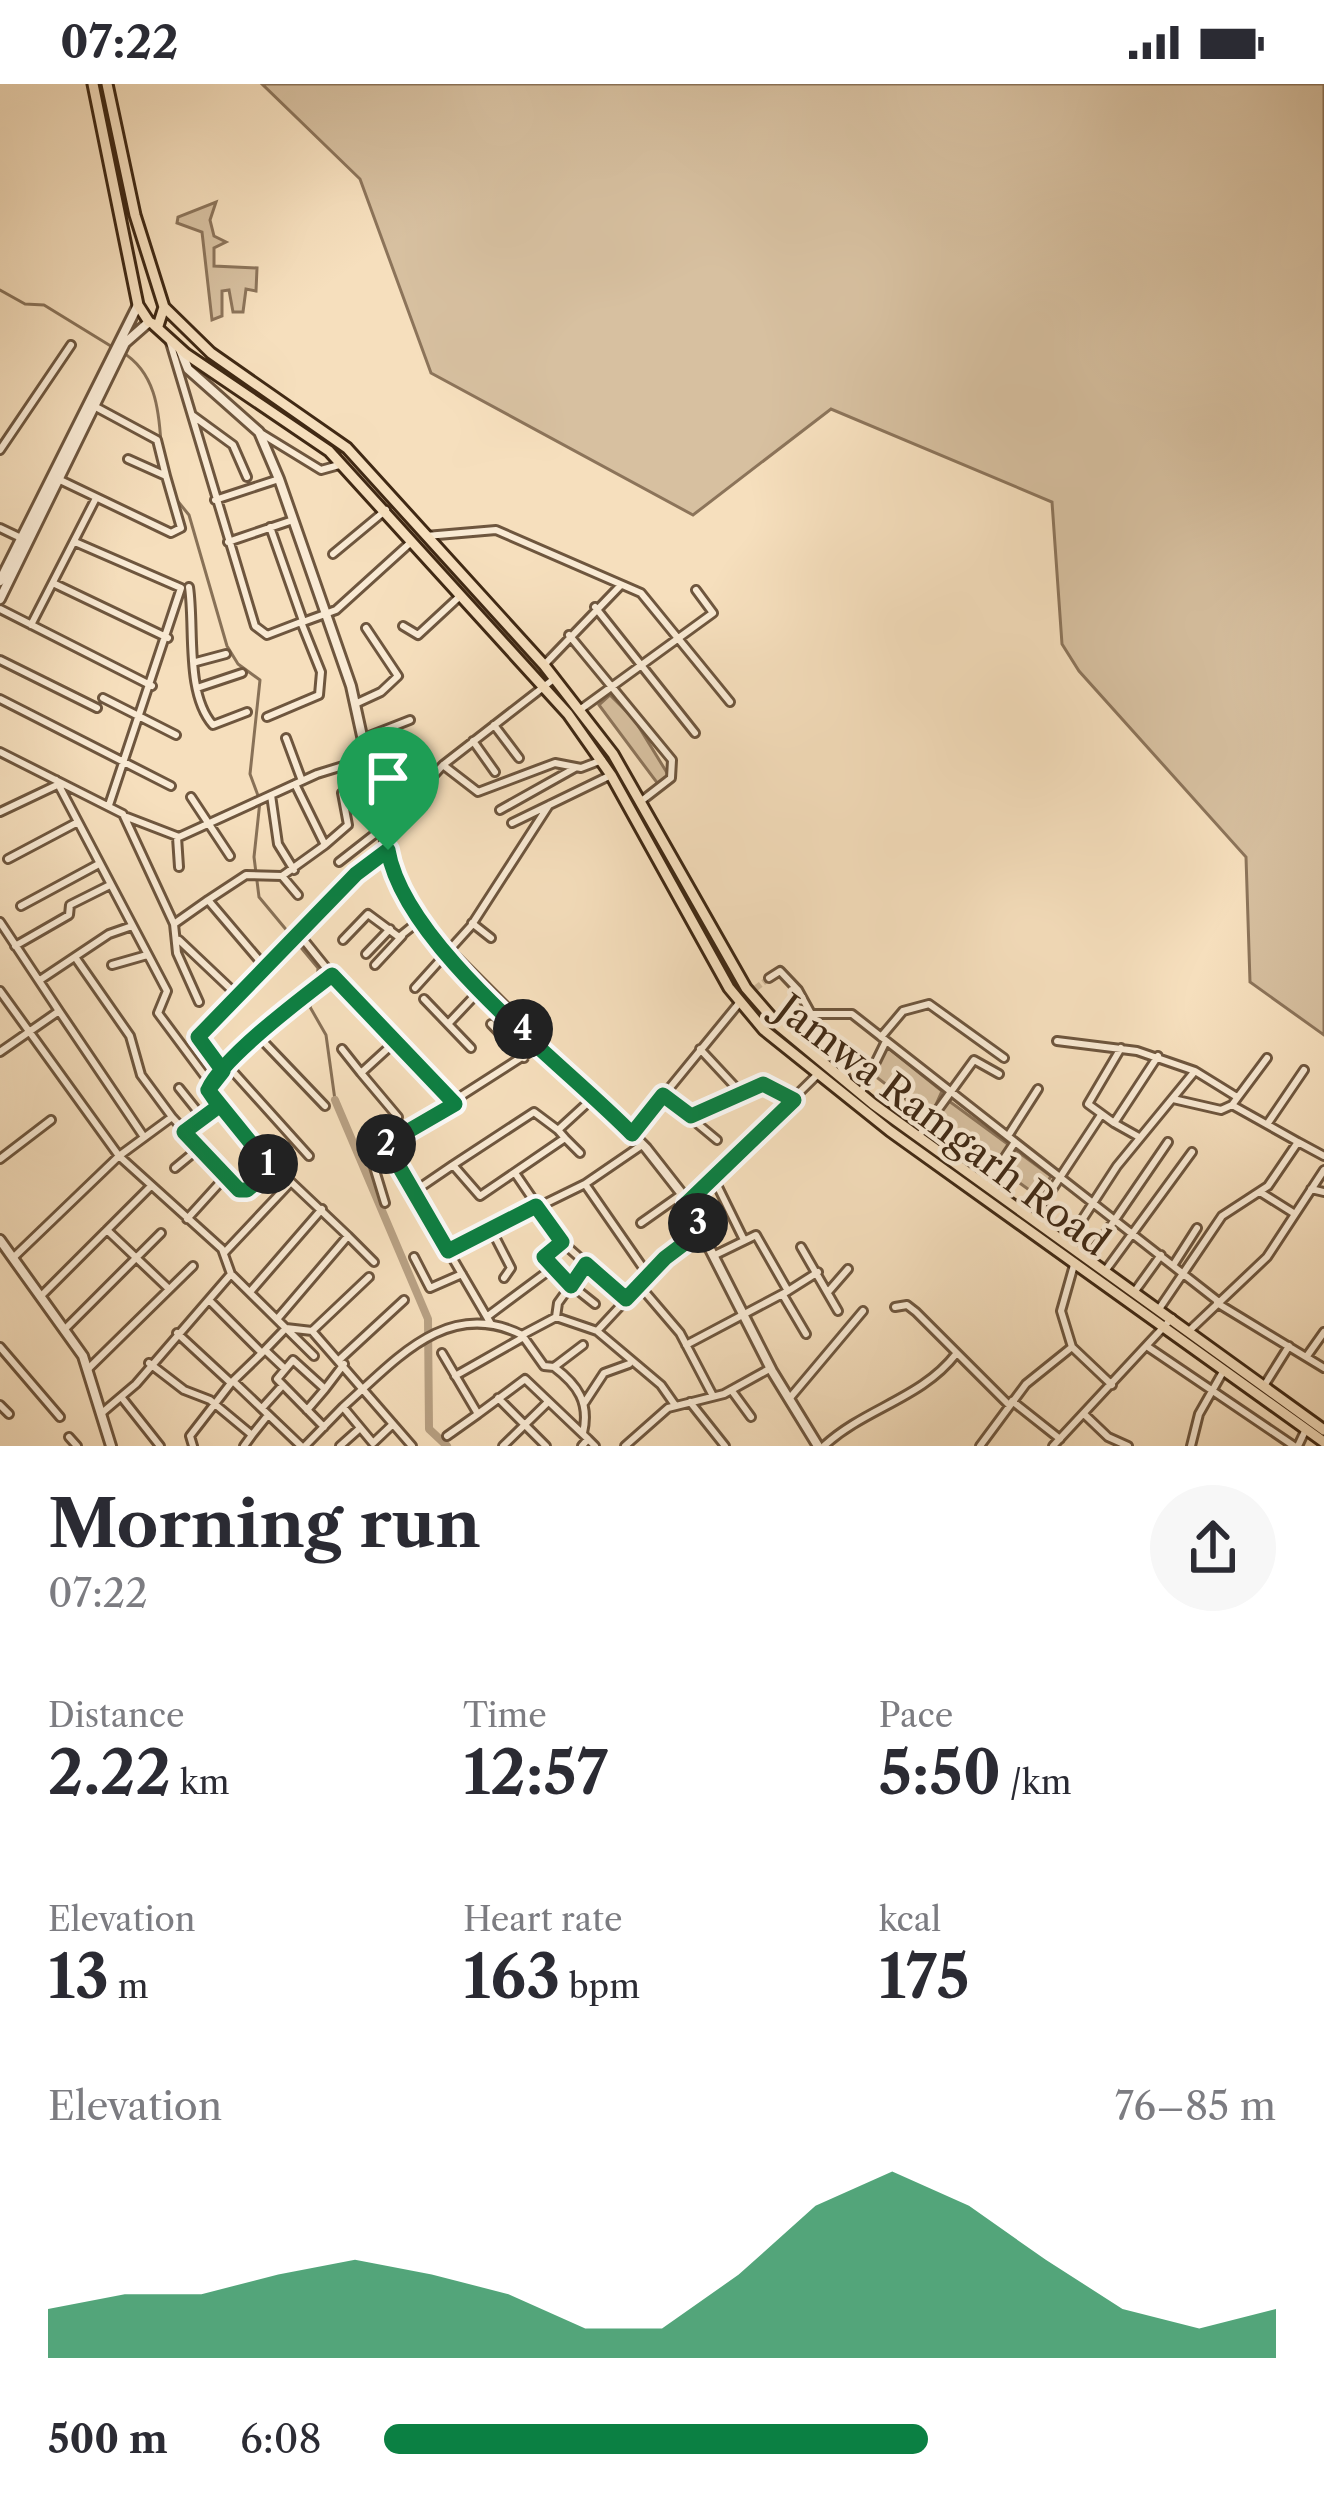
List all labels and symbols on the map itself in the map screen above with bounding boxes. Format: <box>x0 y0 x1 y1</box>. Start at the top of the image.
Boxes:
pin <box>337 727 439 850</box>
street label: Jamwa Ramgarh Road <box>762 980 1119 1266</box>
pin: 4 <box>493 999 553 1059</box>
pin: 2 <box>356 1114 416 1174</box>
pin: 1 <box>238 1134 298 1194</box>
pin: 3 <box>668 1193 728 1253</box>

